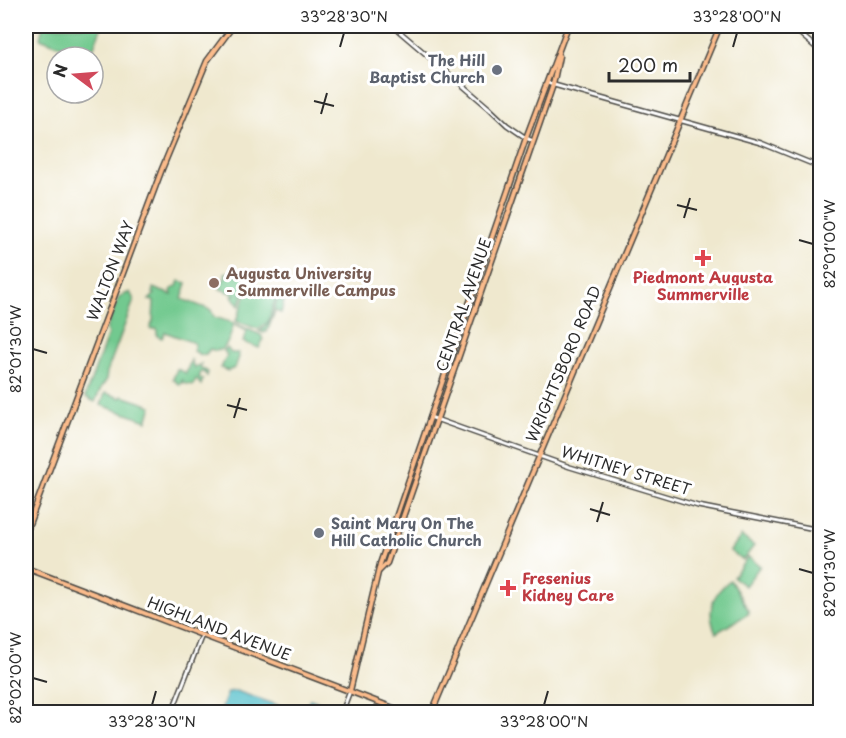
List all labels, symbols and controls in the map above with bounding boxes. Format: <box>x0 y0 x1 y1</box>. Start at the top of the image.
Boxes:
text: 33°28'30"N <box>300 4 388 27</box>
text: 33°28'00"N <box>692 4 782 27</box>
north arrow <box>45 45 105 105</box>
scale bar <box>609 45 690 83</box>
place label: The Hill Baptist Church <box>369 48 485 88</box>
text: 200 m <box>618 51 678 78</box>
text: N <box>46 61 73 80</box>
marker: The Hill Baptist Church <box>490 63 504 77</box>
text: 82°01'00"W <box>817 199 840 289</box>
street label: WALTON WAY <box>80 217 139 324</box>
street label: CENTRAL AVENUE <box>429 235 496 374</box>
marker: Piedmont Augusta Summerville <box>694 249 712 267</box>
place label: Augusta University - Summerville Campus <box>226 261 396 301</box>
place label: Piedmont Augusta Summerville <box>633 265 773 305</box>
marker: Augusta University - Summerville Campus <box>207 276 221 290</box>
street label: WRIGHTSBORO ROAD <box>519 282 606 445</box>
text: 82°01'30"W <box>3 304 26 393</box>
street label: WHITNEY STREET <box>559 439 695 500</box>
place label: Saint Mary On The Hill Catholic Church <box>331 511 482 551</box>
marker: Saint Mary On The Hill Catholic Church <box>312 526 326 540</box>
text: 82°01'30"W <box>817 528 840 617</box>
place label: Fresenius Kidney Care <box>522 566 614 606</box>
marker: Fresenius Kidney Care <box>499 579 517 597</box>
street label: HIGHLAND AVENUE <box>144 590 295 666</box>
text: 82°02'00"W <box>3 631 26 724</box>
text: 33°28'30"N <box>108 709 196 732</box>
text: 33°28'00"N <box>499 709 589 732</box>

